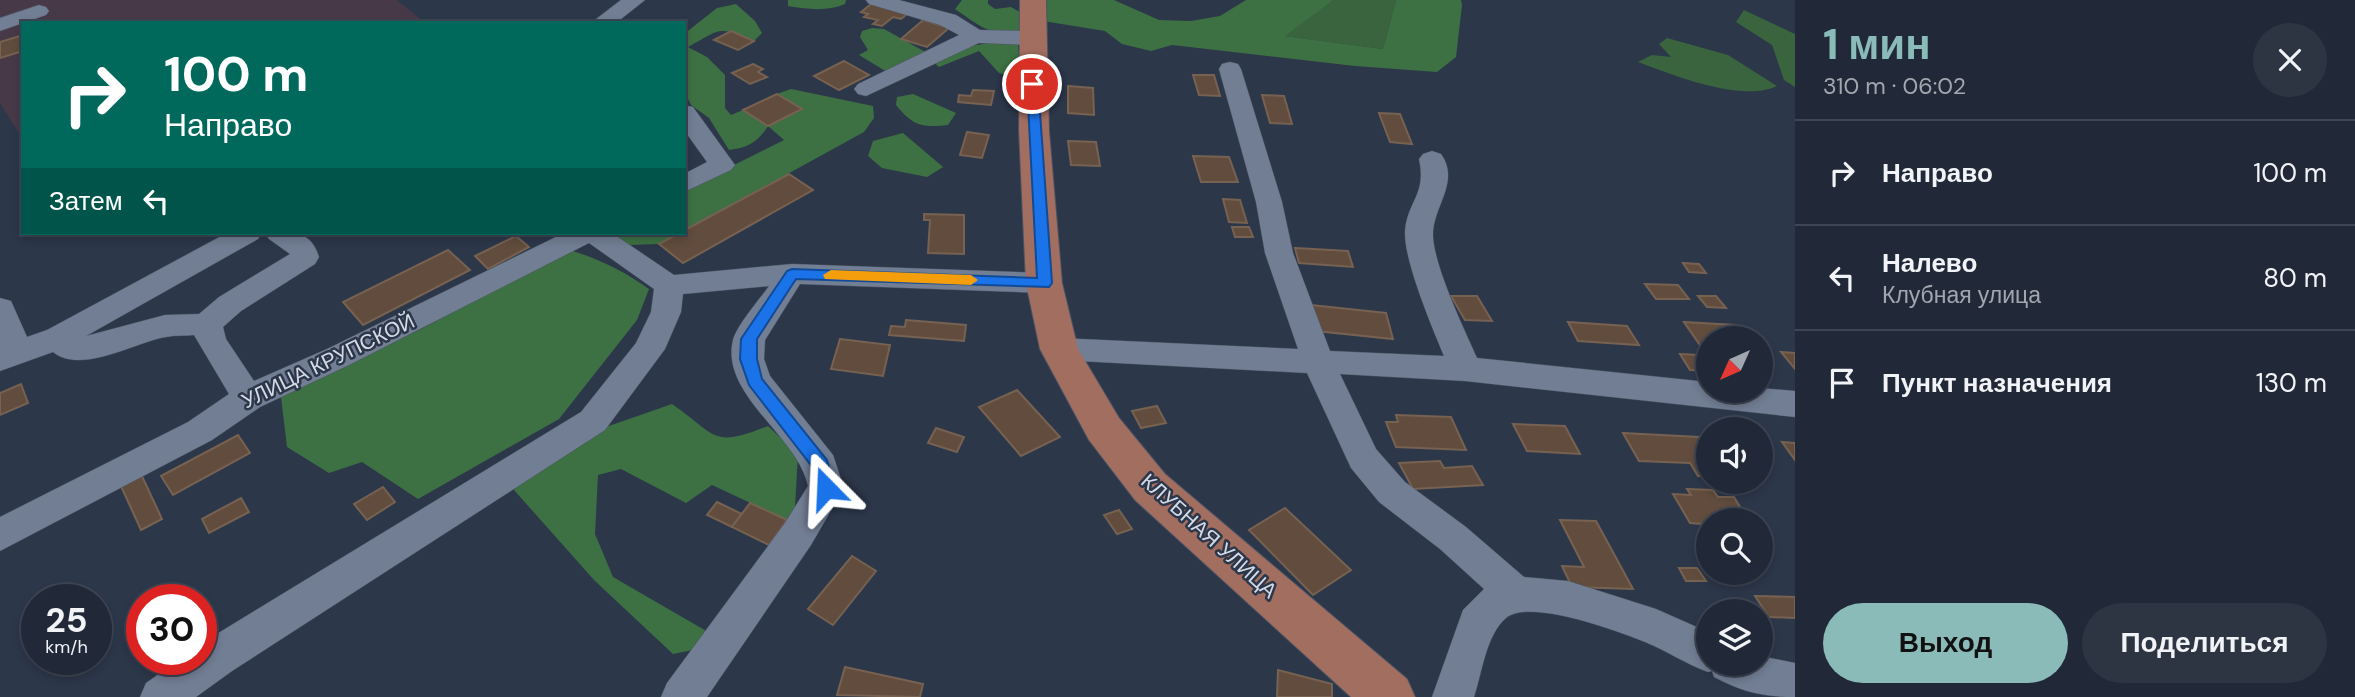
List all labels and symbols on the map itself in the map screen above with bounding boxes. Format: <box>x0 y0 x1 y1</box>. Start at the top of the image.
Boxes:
pin <box>1002 54 1062 114</box>
street label: УЛИЦА КРУПСКОЙ <box>237 307 419 415</box>
north arrow <box>1696 326 1773 402</box>
position arrow <box>789 451 863 525</box>
street label: КЛУБНАЯ УЛИЦА <box>1135 467 1283 605</box>
speed limit sign: 30 <box>126 584 217 675</box>

